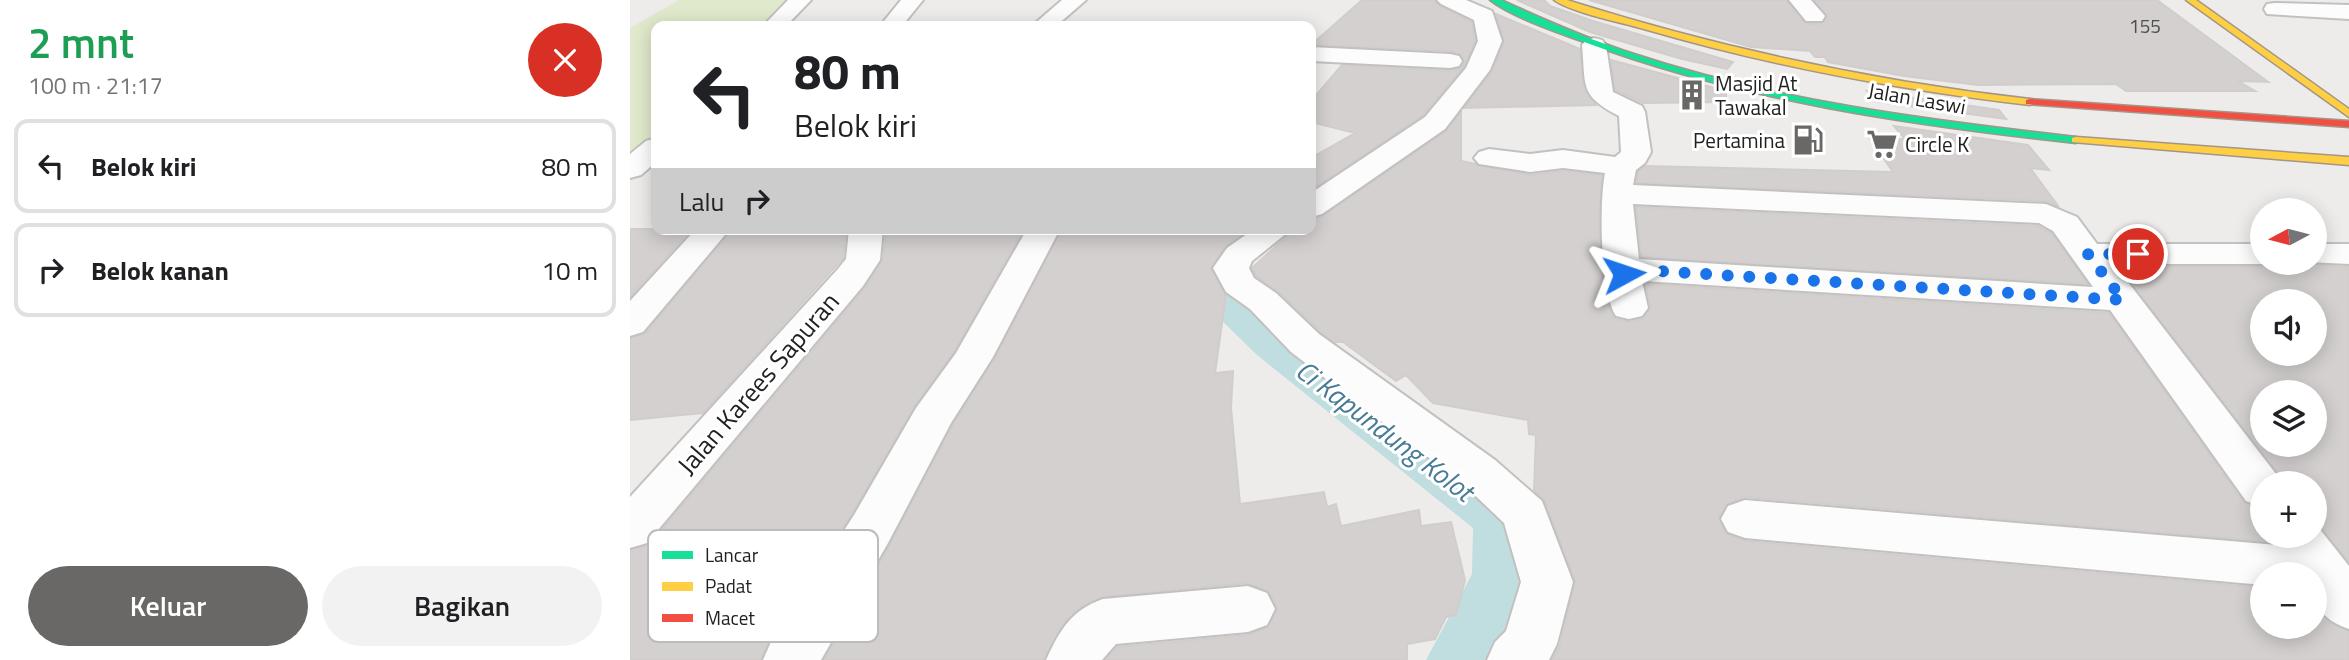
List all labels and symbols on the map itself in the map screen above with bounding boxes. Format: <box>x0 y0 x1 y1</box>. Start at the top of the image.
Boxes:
house number: 155 <box>2129 11 2161 40</box>
place label: Masjid At Tawakal <box>1715 67 1798 123</box>
street label: Jalan Laswi <box>1866 74 1968 122</box>
building icon: Masjid At Tawakal <box>1675 78 1709 112</box>
fuel station icon: Pertamina <box>1791 123 1825 157</box>
place label: Pertamina <box>1693 124 1785 156</box>
supermarket icon: Circle K <box>1865 127 1899 161</box>
place label: Circle K <box>1905 128 1969 160</box>
north arrow <box>2250 198 2328 275</box>
pin <box>2108 224 2168 284</box>
position arrow <box>1587 237 1661 311</box>
street label: Jalan Karees Sapuran <box>668 283 848 483</box>
water label: Ci Kapundung Kolot <box>1287 349 1486 513</box>
legend <box>648 530 878 642</box>
text: Lancar <box>705 540 759 569</box>
text: Padat <box>705 571 752 600</box>
text: Macet <box>705 603 755 632</box>

